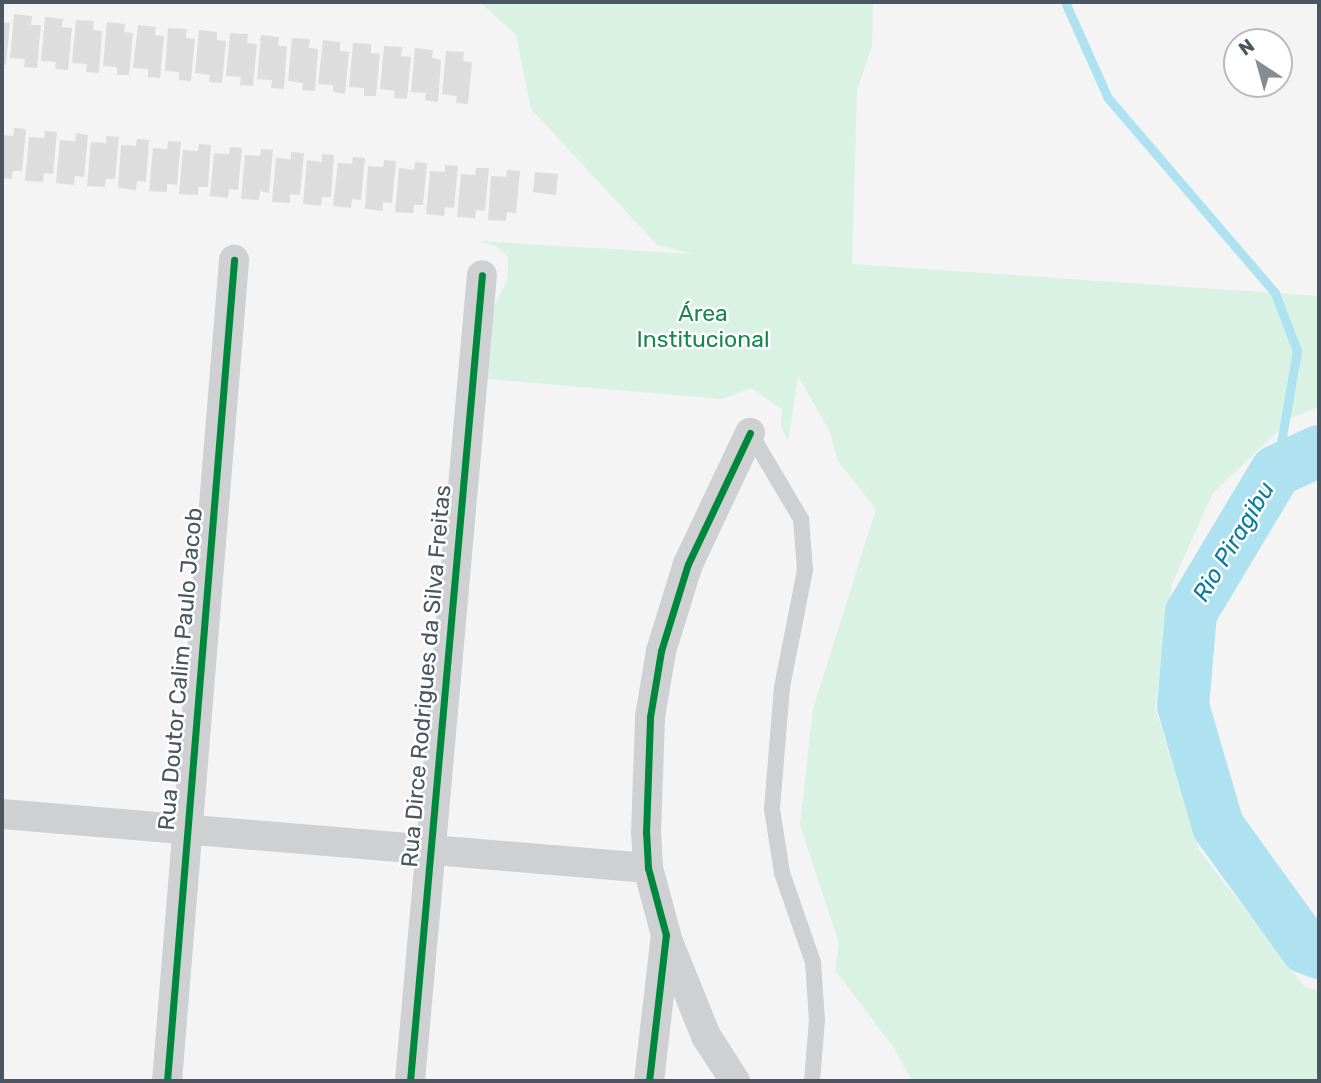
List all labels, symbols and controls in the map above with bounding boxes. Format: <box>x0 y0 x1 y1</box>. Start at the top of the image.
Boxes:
north arrow <box>1223 28 1293 98</box>
text: N <box>1234 34 1259 61</box>
park label: Área Institucional <box>636 299 770 353</box>
water label: Rio Piragibu <box>1187 477 1281 607</box>
street label: Rua Dirce Rodrigues da Silva Freitas <box>396 484 456 868</box>
street label: Rua Doutor Calim Paulo Jacob <box>152 506 208 832</box>

